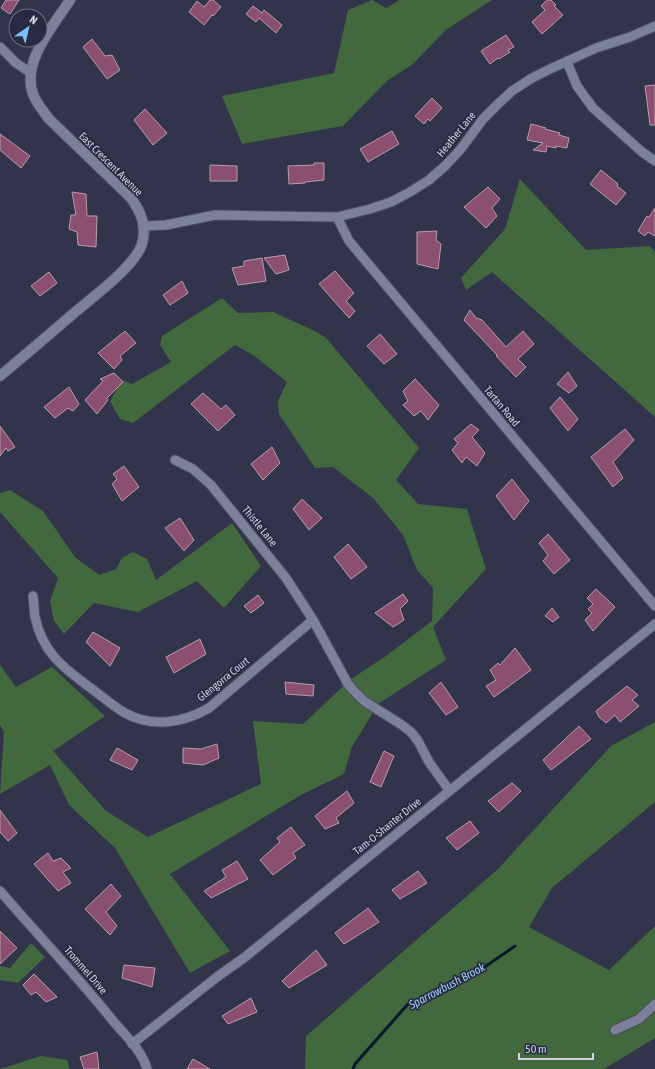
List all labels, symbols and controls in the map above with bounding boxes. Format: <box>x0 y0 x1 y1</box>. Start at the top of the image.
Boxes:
north arrow <box>8 8 48 48</box>
text: N <box>28 13 40 27</box>
street label: Heather Lane <box>434 109 478 159</box>
street label: East Crescent Avenue <box>77 130 145 198</box>
street label: Tartan Road <box>482 384 522 428</box>
street label: Thistle Lane <box>240 503 280 549</box>
street label: Glengorra Court <box>195 654 251 704</box>
street label: Tam-O-Shanter Drive <box>351 795 423 857</box>
street label: Trommel Drive <box>62 944 110 996</box>
water label: Sparrowbush Brook <box>406 960 488 1012</box>
scale bar <box>519 1035 593 1061</box>
text: 50 m <box>525 1042 547 1056</box>

